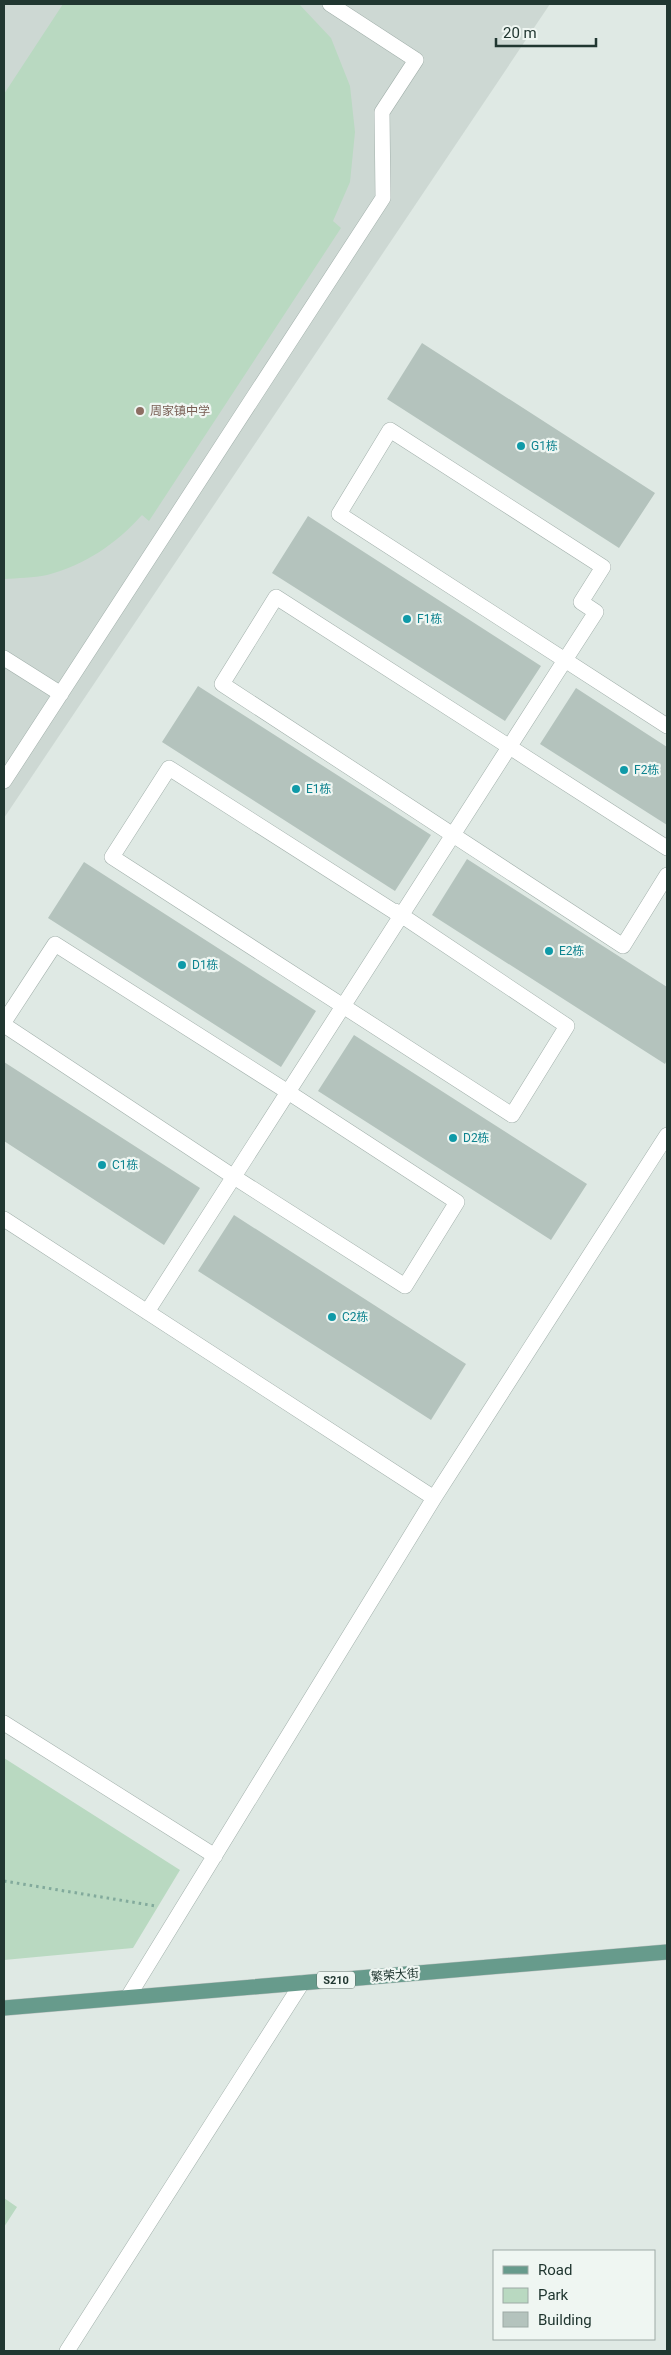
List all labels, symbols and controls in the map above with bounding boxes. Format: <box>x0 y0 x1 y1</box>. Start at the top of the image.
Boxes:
scale bar <box>496 15 596 47</box>
text: 20 m <box>503 24 537 42</box>
place label: 周家镇中学 <box>150 404 210 418</box>
marker: 周家镇中学 <box>134 405 146 417</box>
place label: G1栋 <box>531 439 558 453</box>
marker: G1栋 <box>515 440 527 452</box>
place label: F1栋 <box>417 612 442 626</box>
marker: F1栋 <box>401 613 413 625</box>
place label: F2栋 <box>634 763 659 777</box>
marker: F2栋 <box>618 764 630 776</box>
place label: E1栋 <box>306 782 332 796</box>
marker: E1栋 <box>290 783 302 795</box>
place label: E2栋 <box>559 944 585 958</box>
marker: E2栋 <box>543 945 555 957</box>
place label: D1栋 <box>192 958 219 972</box>
marker: D1栋 <box>176 959 188 971</box>
place label: D2栋 <box>463 1131 490 1145</box>
marker: D2栋 <box>447 1132 459 1144</box>
place label: C1栋 <box>112 1158 139 1172</box>
marker: C1栋 <box>96 1159 108 1171</box>
place label: C2栋 <box>342 1310 369 1324</box>
marker: C2栋 <box>326 1311 338 1323</box>
street label: 繁荣大街 <box>370 1966 420 1984</box>
road number: S210 <box>317 1972 355 1988</box>
legend <box>493 2250 656 2340</box>
text: Road <box>538 2261 572 2279</box>
text: Park <box>538 2286 569 2304</box>
text: Building <box>538 2311 592 2329</box>

